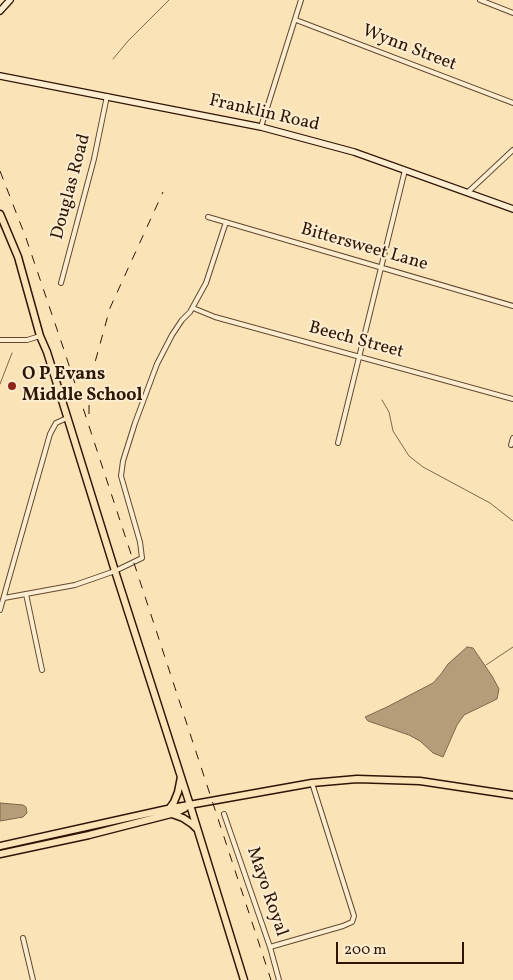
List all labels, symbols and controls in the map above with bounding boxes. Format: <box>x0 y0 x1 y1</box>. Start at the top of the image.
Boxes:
street label: Wynn Street <box>359 21 459 77</box>
street label: Franklin Road <box>207 91 321 137</box>
street label: Douglas Road <box>48 132 96 242</box>
street label: Bittersweet Lane <box>298 220 430 276</box>
street label: Beech Street <box>306 318 406 364</box>
place label: O P Evans Middle School <box>22 365 143 408</box>
marker: O P Evans Middle School <box>6 380 18 392</box>
street label: Mayo Royal <box>241 844 291 940</box>
scale bar <box>338 932 466 964</box>
text: 200 m <box>344 940 387 961</box>

